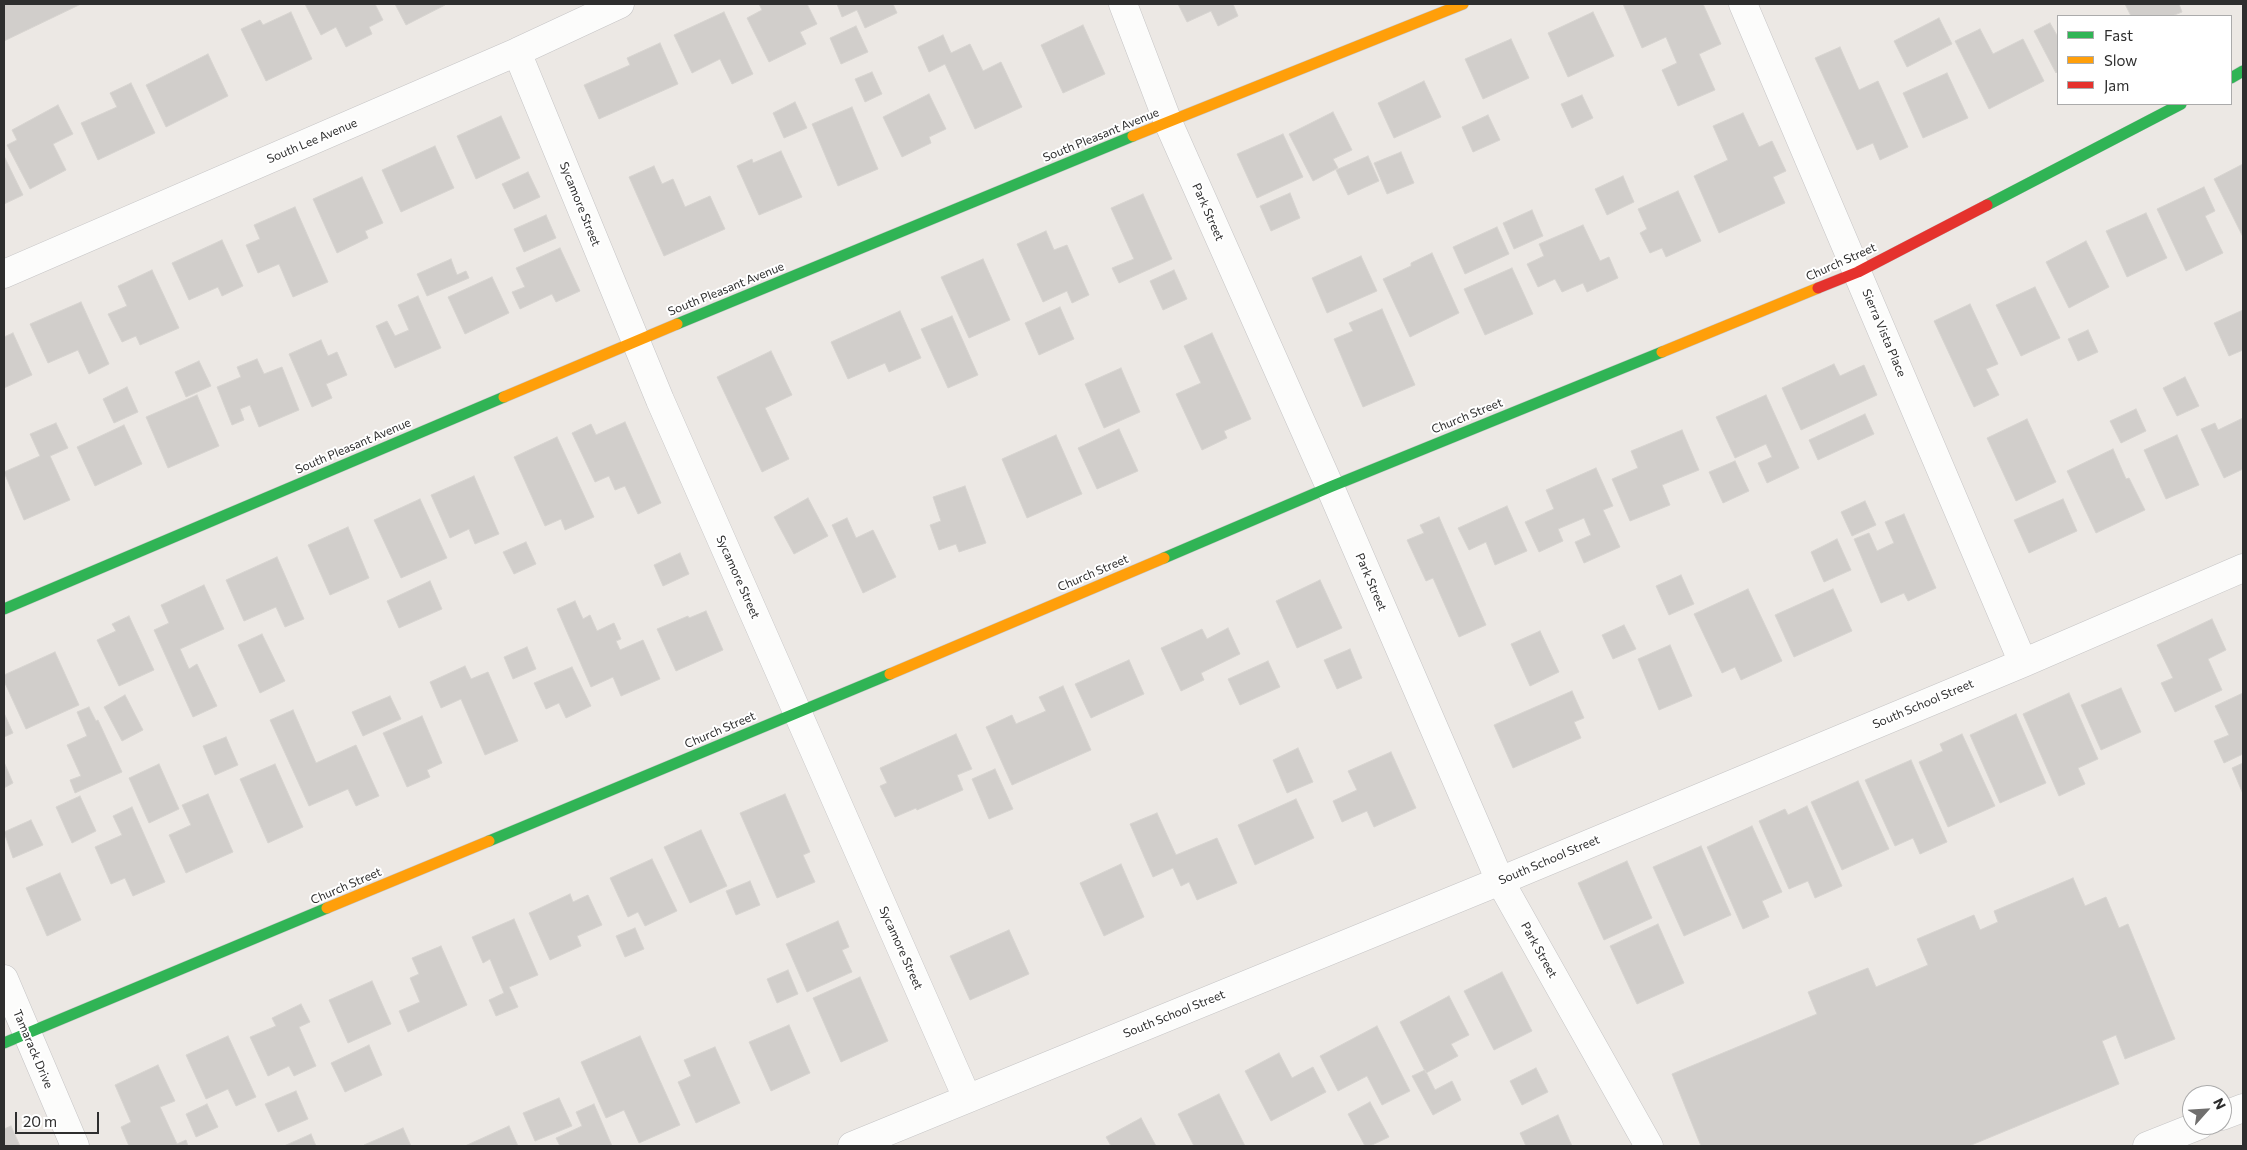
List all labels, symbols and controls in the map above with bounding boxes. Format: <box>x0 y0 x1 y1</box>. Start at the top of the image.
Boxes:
legend <box>2057 15 2232 105</box>
text: Fast <box>2104 26 2133 44</box>
text: Slow <box>2104 51 2137 69</box>
text: Jam <box>2104 76 2129 94</box>
street label: South Pleasant Avenue <box>1041 105 1161 165</box>
street label: South Lee Avenue <box>265 115 359 167</box>
street label: Sycamore Street <box>557 160 603 248</box>
street label: Park Street <box>1189 181 1227 243</box>
street label: Church Street <box>1804 240 1878 284</box>
street label: South Pleasant Avenue <box>666 259 786 319</box>
street label: Sierra Vista Place <box>1859 287 1909 379</box>
street label: Church Street <box>1429 395 1505 437</box>
street label: South Pleasant Avenue <box>293 415 413 477</box>
street label: Sycamore Street <box>713 533 763 621</box>
street label: Park Street <box>1352 551 1390 613</box>
street label: Church Street <box>1055 552 1131 594</box>
street label: South School Street <box>1870 676 1976 732</box>
street label: Church Street <box>682 709 758 751</box>
street label: South School Street <box>1496 832 1602 888</box>
street label: Church Street <box>308 865 384 907</box>
street label: Sycamore Street <box>876 904 926 992</box>
street label: Park Street <box>1518 920 1560 980</box>
street label: South School Street <box>1121 987 1227 1041</box>
street label: Tamarack Drive <box>10 1007 56 1091</box>
north arrow <box>2182 1085 2232 1135</box>
text: N <box>2210 1095 2230 1112</box>
scale bar <box>18 1102 101 1134</box>
text: 20 m <box>23 1112 57 1130</box>

